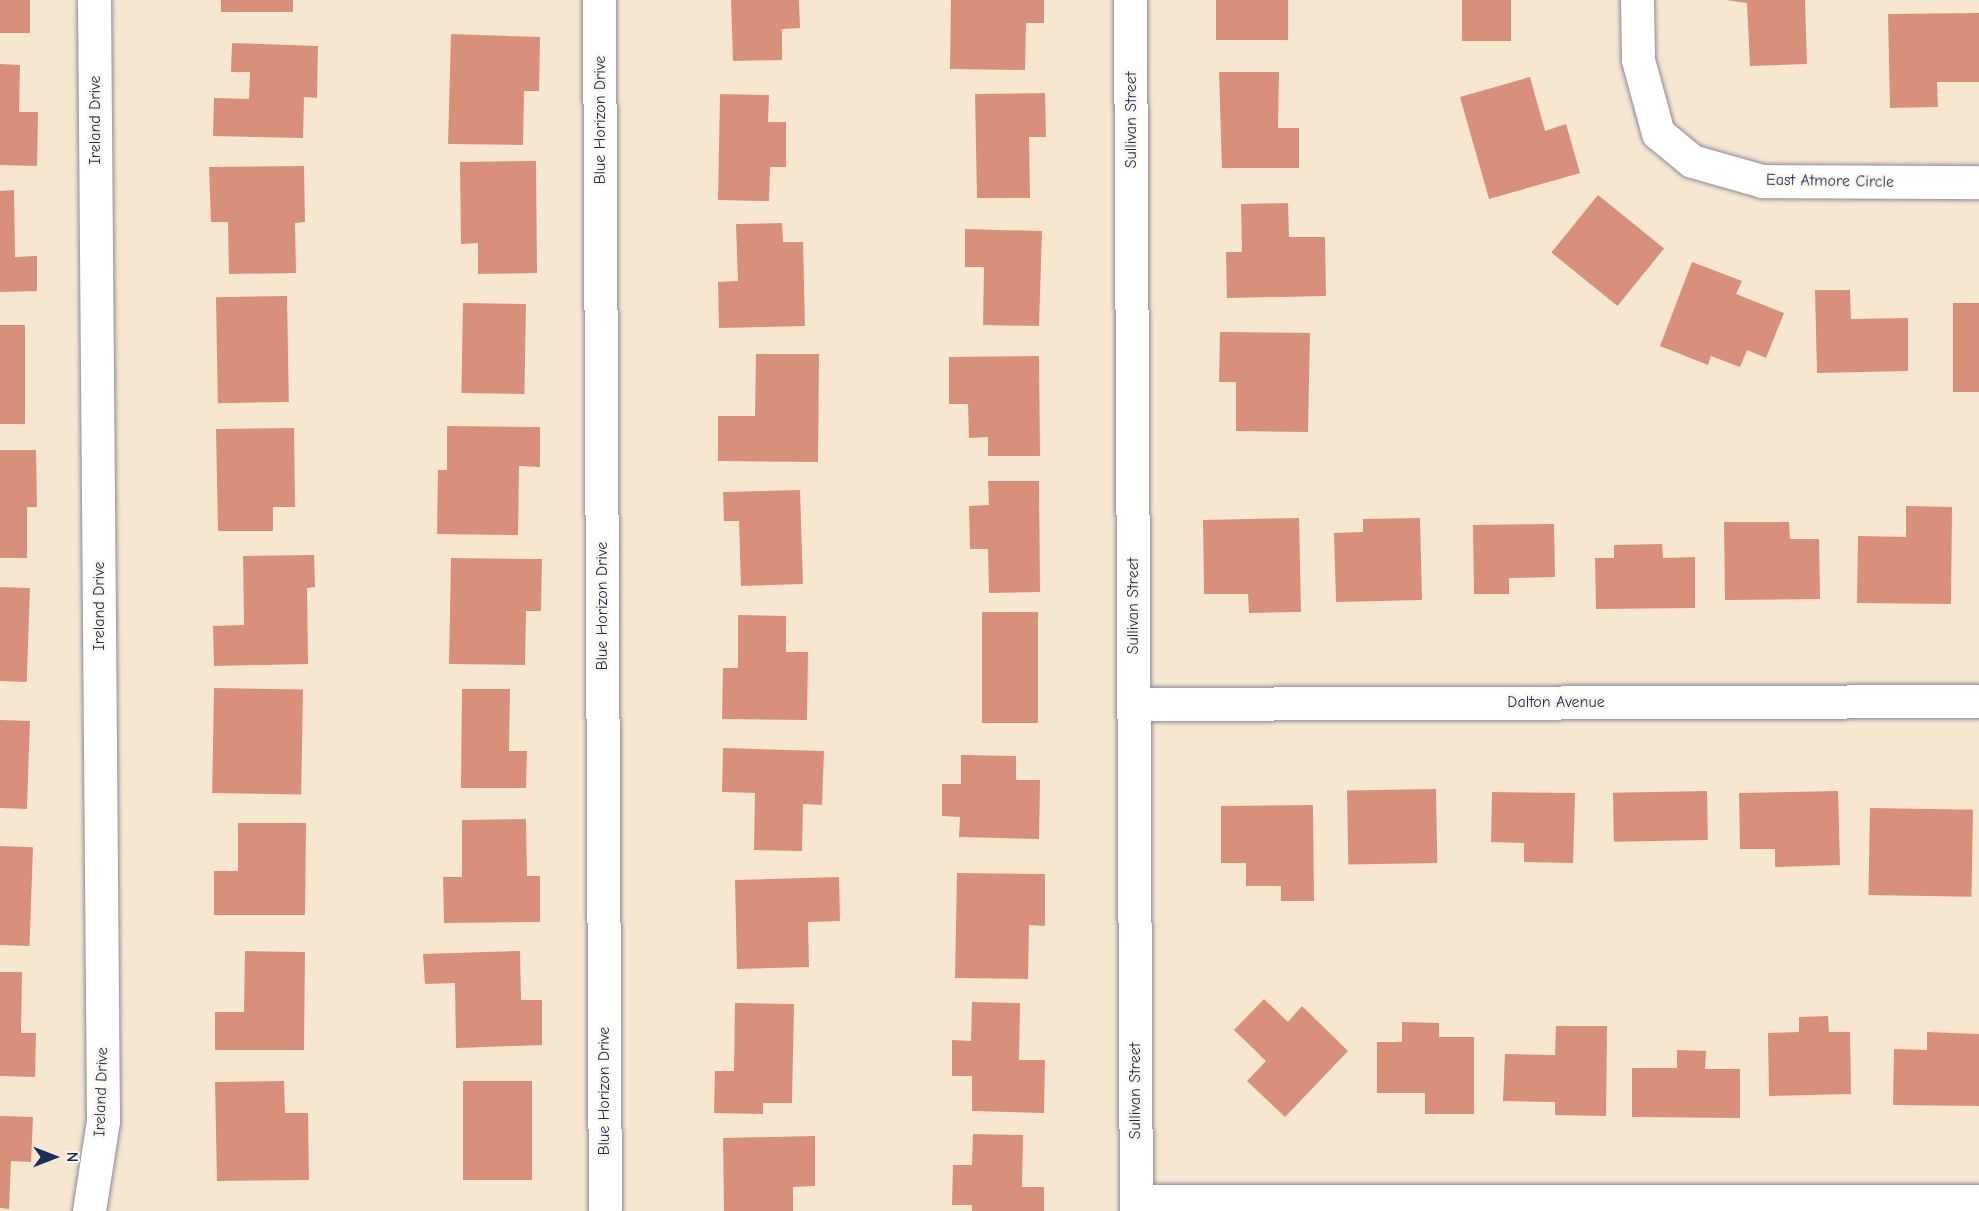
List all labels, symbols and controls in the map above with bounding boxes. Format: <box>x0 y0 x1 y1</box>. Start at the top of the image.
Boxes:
street label: Blue Horizon Drive <box>590 56 610 184</box>
street label: Sullivan Street <box>1121 72 1141 168</box>
street label: Ireland Drive <box>85 75 105 165</box>
street label: East Atmore Circle <box>1766 170 1894 192</box>
street label: Blue Horizon Drive <box>592 542 612 670</box>
street label: Sullivan Street <box>1123 558 1143 654</box>
street label: Ireland Drive <box>89 561 109 651</box>
street label: Dalton Avenue <box>1507 692 1605 712</box>
street label: Blue Horizon Drive <box>594 1027 614 1155</box>
street label: Sullivan Street <box>1125 1043 1145 1139</box>
street label: Ireland Drive <box>90 1047 112 1137</box>
north arrow <box>24 1127 84 1187</box>
text: N <box>63 1152 81 1162</box>

